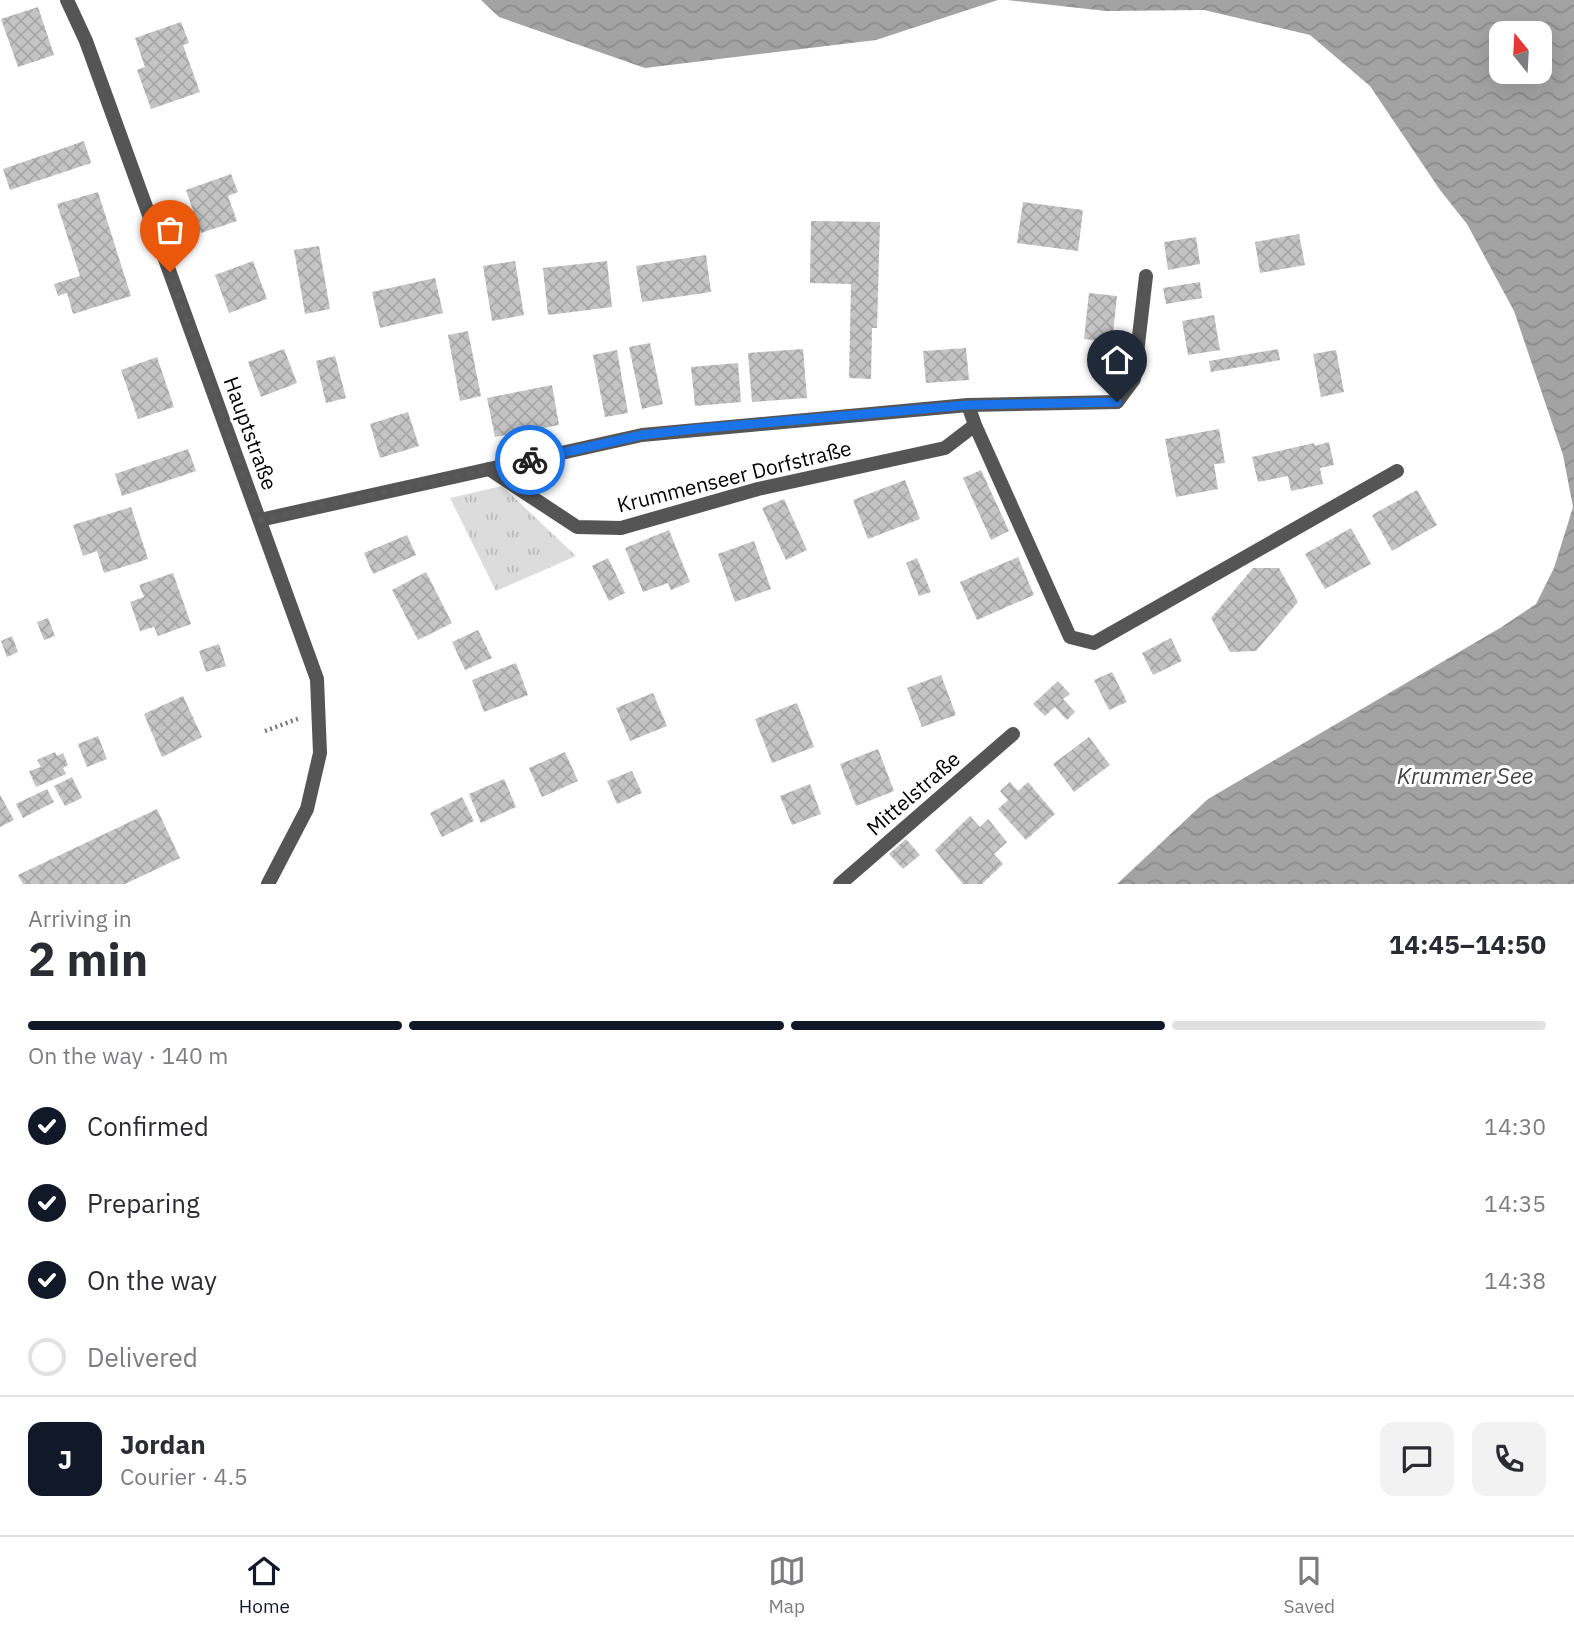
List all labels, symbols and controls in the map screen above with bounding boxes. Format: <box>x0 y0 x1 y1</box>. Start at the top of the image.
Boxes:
north arrow <box>1489 21 1552 84</box>
map controls <box>1489 21 1552 84</box>
pin <box>140 200 200 272</box>
icon: bag <box>151 211 189 249</box>
pin <box>1087 330 1147 402</box>
icon: home <box>1098 341 1136 379</box>
street label: Hauptstraße <box>218 372 284 494</box>
courier <box>495 425 565 495</box>
street label: Krummenseer Dorfstraße <box>614 433 854 519</box>
icon: bike <box>511 441 549 479</box>
street label: Mittelstraße <box>860 745 966 841</box>
water label: Krummer See <box>1397 760 1534 790</box>
text: Arriving in <box>28 903 132 933</box>
text: 14:45–14:50 <box>1389 927 1546 961</box>
text: 2 min <box>28 929 148 989</box>
text: On the way · 140 m <box>28 1040 228 1070</box>
icon: check <box>28 1107 66 1145</box>
text: Confirmed <box>87 1109 209 1143</box>
text: 14:30 <box>1484 1111 1546 1141</box>
icon: check <box>28 1184 66 1222</box>
text: Preparing <box>87 1186 200 1220</box>
text: 14:35 <box>1484 1188 1546 1218</box>
icon: check <box>28 1261 66 1299</box>
text: On the way <box>87 1263 217 1297</box>
text: 14:38 <box>1484 1265 1546 1295</box>
text: Delivered <box>87 1340 198 1374</box>
button: chat <box>1380 1422 1454 1496</box>
button: phone <box>1472 1422 1546 1496</box>
text: Jordan <box>120 1427 206 1461</box>
text: J <box>58 1442 72 1476</box>
text: Courier · 4.5 <box>120 1461 248 1491</box>
tab: Home <box>239 1552 290 1618</box>
tab: Map <box>768 1552 806 1618</box>
tab: Saved <box>1283 1552 1335 1618</box>

